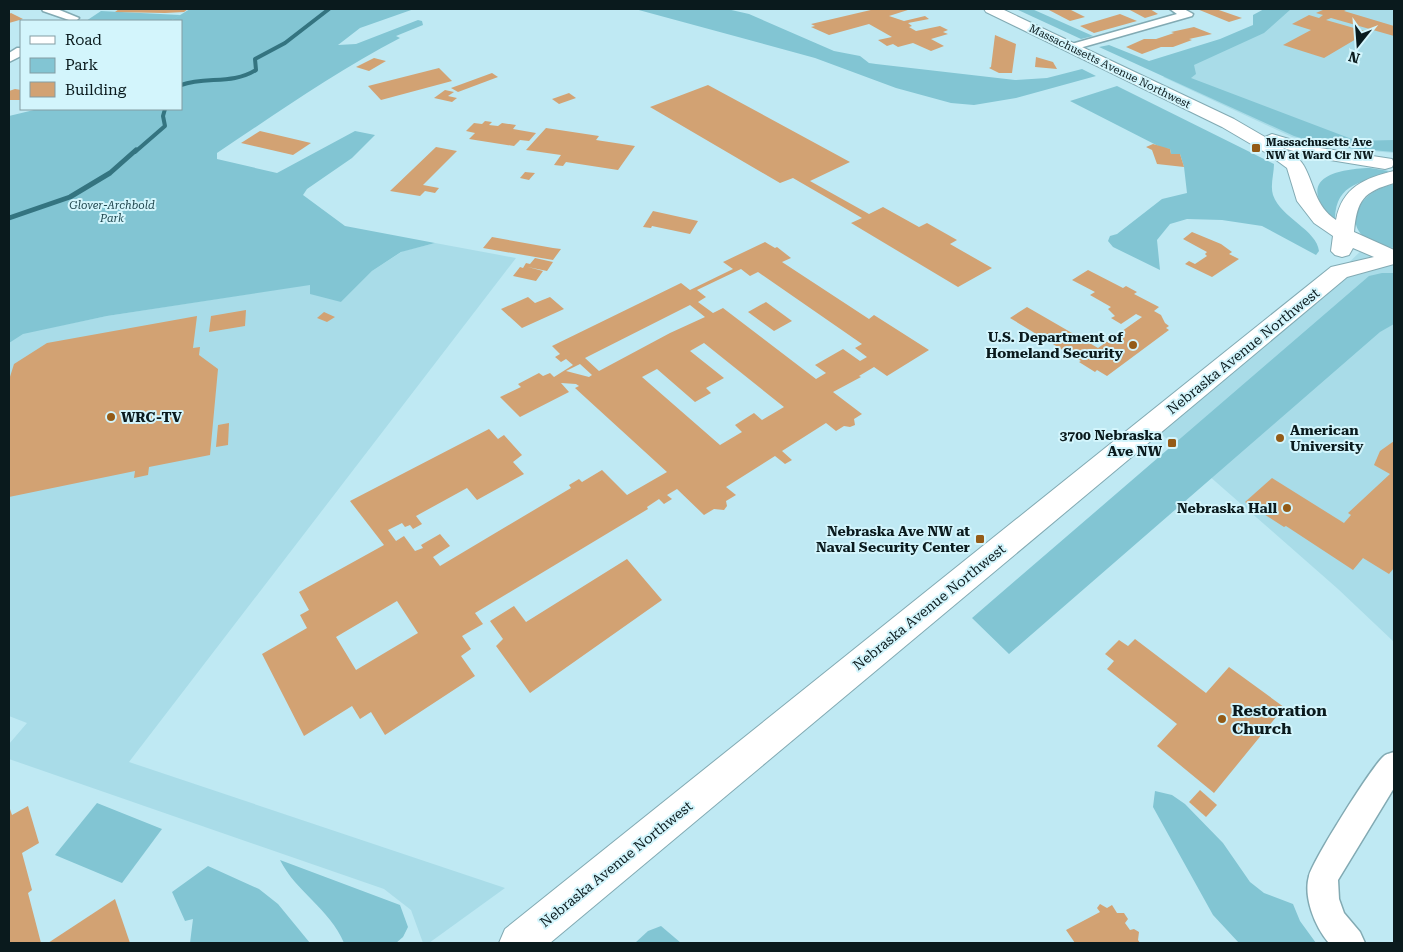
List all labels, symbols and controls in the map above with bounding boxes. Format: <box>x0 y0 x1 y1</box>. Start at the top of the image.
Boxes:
legend <box>20 20 182 110</box>
north arrow <box>1333 20 1383 70</box>
street label: Massachusetts Avenue Northwest <box>1027 22 1193 111</box>
text: Road <box>65 31 102 49</box>
text: N <box>1346 48 1362 67</box>
text: Park <box>65 56 99 74</box>
text: Building <box>65 81 127 99</box>
place label: Massachusetts Ave NW at Ward Cir NW <box>1266 136 1374 162</box>
marker: Massachusetts Ave NW at Ward Cir NW <box>1250 142 1262 154</box>
park label: Glover-Archbold Park <box>69 199 155 225</box>
street label: Nebraska Avenue Northwest <box>1164 285 1322 417</box>
place label: U.S. Department of Homeland Security <box>986 329 1124 361</box>
marker: U.S. Department of Homeland Security <box>1127 339 1139 351</box>
place label: WRC-TV <box>121 409 182 425</box>
marker: WRC-TV <box>105 411 117 423</box>
place label: American University <box>1290 422 1364 454</box>
place label: 3700 Nebraska Ave NW <box>1060 427 1163 459</box>
marker: American University <box>1274 432 1286 444</box>
marker: 3700 Nebraska Ave NW <box>1166 437 1178 449</box>
place label: Nebraska Hall <box>1177 500 1277 516</box>
marker: Nebraska Hall <box>1281 502 1293 514</box>
place label: Nebraska Ave NW at Naval Security Center <box>816 523 971 555</box>
marker: Nebraska Ave NW at Naval Security Center <box>974 533 986 545</box>
street label: Nebraska Avenue Northwest <box>850 541 1008 673</box>
place label: Restoration Church <box>1232 701 1327 738</box>
marker: Restoration Church <box>1216 713 1228 725</box>
street label: Nebraska Avenue Northwest <box>537 798 695 930</box>

